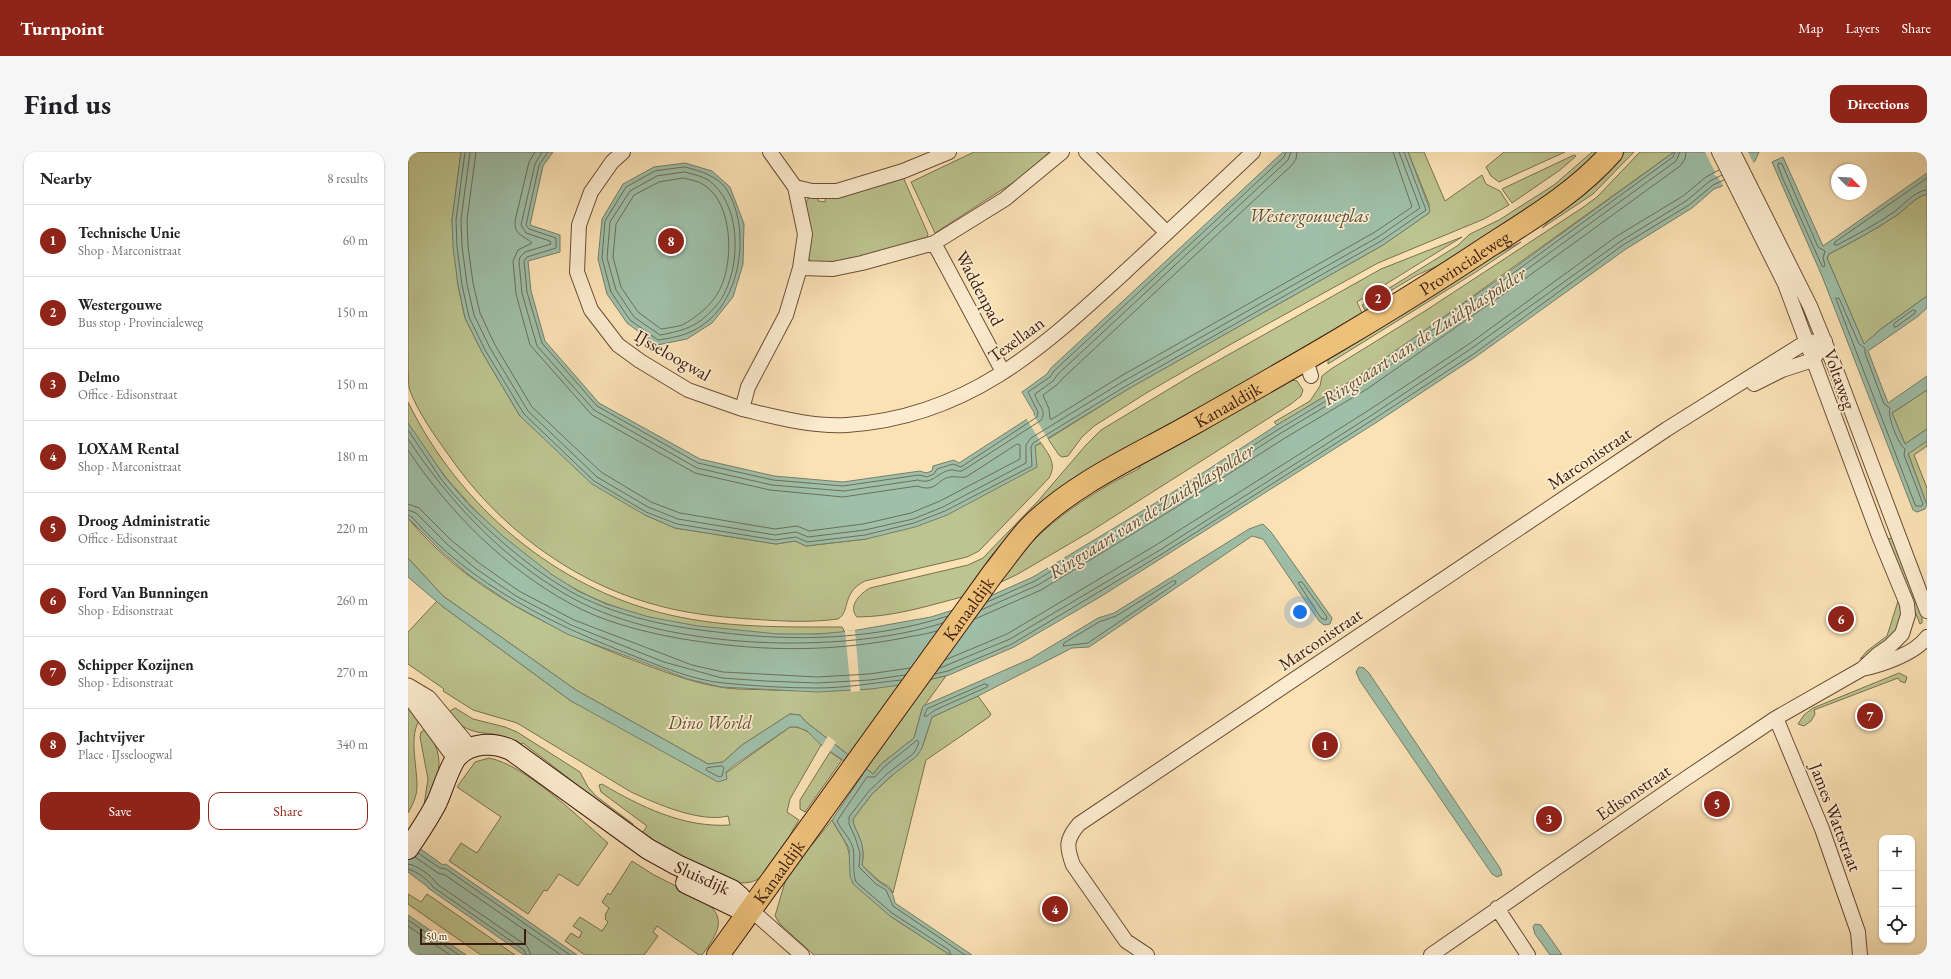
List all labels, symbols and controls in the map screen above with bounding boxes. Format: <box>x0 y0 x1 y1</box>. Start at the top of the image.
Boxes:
text: Turnpoint <box>20 16 104 41</box>
text: Map <box>1798 19 1823 37</box>
text: Layers <box>1845 19 1880 37</box>
text: Share <box>1902 19 1931 37</box>
button: Directions <box>1830 85 1927 123</box>
text: Find us <box>24 86 111 122</box>
north arrow <box>1831 164 1867 200</box>
text: Nearby <box>40 167 92 189</box>
text: 8 results <box>327 170 368 187</box>
water label: Westergouweplas <box>1249 203 1370 228</box>
text: Technische Unie <box>78 223 180 242</box>
street label: Provincialeweg <box>1414 224 1514 300</box>
pin: 8 <box>658 226 684 256</box>
text: 1 <box>50 232 56 249</box>
text: 60 m <box>343 232 368 249</box>
text: Shop · Marconistraat <box>78 242 181 259</box>
street label: Waddenpad <box>951 246 1010 330</box>
water label: Ringvaart van de Zuidplaspolder <box>1317 260 1531 411</box>
pin: 2 <box>1365 283 1391 313</box>
text: Westergouwe <box>78 295 162 314</box>
text: 2 <box>50 304 56 321</box>
text: 150 m <box>337 304 368 321</box>
street label: Texellaan <box>983 311 1049 367</box>
text: Bus stop · Provincialeweg <box>78 314 203 331</box>
street label: IJsseloogwal <box>631 324 715 386</box>
street label: Voltaweg <box>1819 346 1862 412</box>
text: Delmo <box>78 367 120 386</box>
text: 3 <box>50 376 56 393</box>
text: 150 m <box>337 376 368 393</box>
street label: Kanaaldijk <box>1190 376 1266 432</box>
text: Office · Edisonstraat <box>78 386 177 403</box>
street label: Marconistraat <box>1543 421 1636 494</box>
water label: Ringvaart van de Zuidplaspolder <box>1043 437 1259 585</box>
text: LOXAM Rental <box>78 439 179 458</box>
text: 4 <box>50 448 56 465</box>
text: 180 m <box>337 448 368 465</box>
text: Shop · Marconistraat <box>78 458 181 475</box>
text: Droog Administratie <box>78 511 210 530</box>
text: 5 <box>50 520 56 537</box>
text: 220 m <box>337 520 368 537</box>
text: Office · Edisonstraat <box>78 530 177 547</box>
street label: Kanaaldijk <box>937 572 999 645</box>
text: Ford Van Bunningen <box>78 583 208 602</box>
text: 6 <box>50 592 56 609</box>
text: 260 m <box>337 592 368 609</box>
text: Shop · Edisonstraat <box>78 602 173 619</box>
street label: Marconistraat <box>1274 602 1367 675</box>
your location <box>1290 602 1310 622</box>
pin: 6 <box>1828 604 1854 634</box>
text: Schipper Kozijnen <box>78 655 194 674</box>
text: 7 <box>50 664 56 681</box>
text: 270 m <box>337 664 368 681</box>
text: Shop · Edisonstraat <box>78 674 173 691</box>
pin: 7 <box>1857 701 1883 731</box>
park label: Dino World <box>667 711 753 734</box>
text: Jachtvijver <box>78 727 145 746</box>
pin: 1 <box>1312 730 1338 760</box>
text: 8 <box>50 736 56 753</box>
text: 340 m <box>337 736 368 753</box>
text: Place · IJsseloogwal <box>78 746 172 763</box>
street label: James Wattstraat <box>1804 758 1867 875</box>
street label: Edisonstraat <box>1591 759 1675 825</box>
pin: 5 <box>1704 789 1730 819</box>
button: Save <box>40 792 200 830</box>
button: Share <box>208 792 368 830</box>
pin: 3 <box>1536 804 1562 834</box>
street label: Kanaaldijk <box>747 834 809 908</box>
map controls <box>1879 835 1915 943</box>
button: + <box>1879 835 1915 871</box>
street label: Sluisdijk <box>671 854 735 899</box>
button: − <box>1879 871 1915 907</box>
pin: 4 <box>1042 894 1068 924</box>
button: locate <box>1879 907 1915 943</box>
scale bar <box>420 927 526 946</box>
text: 50 m <box>426 929 447 943</box>

